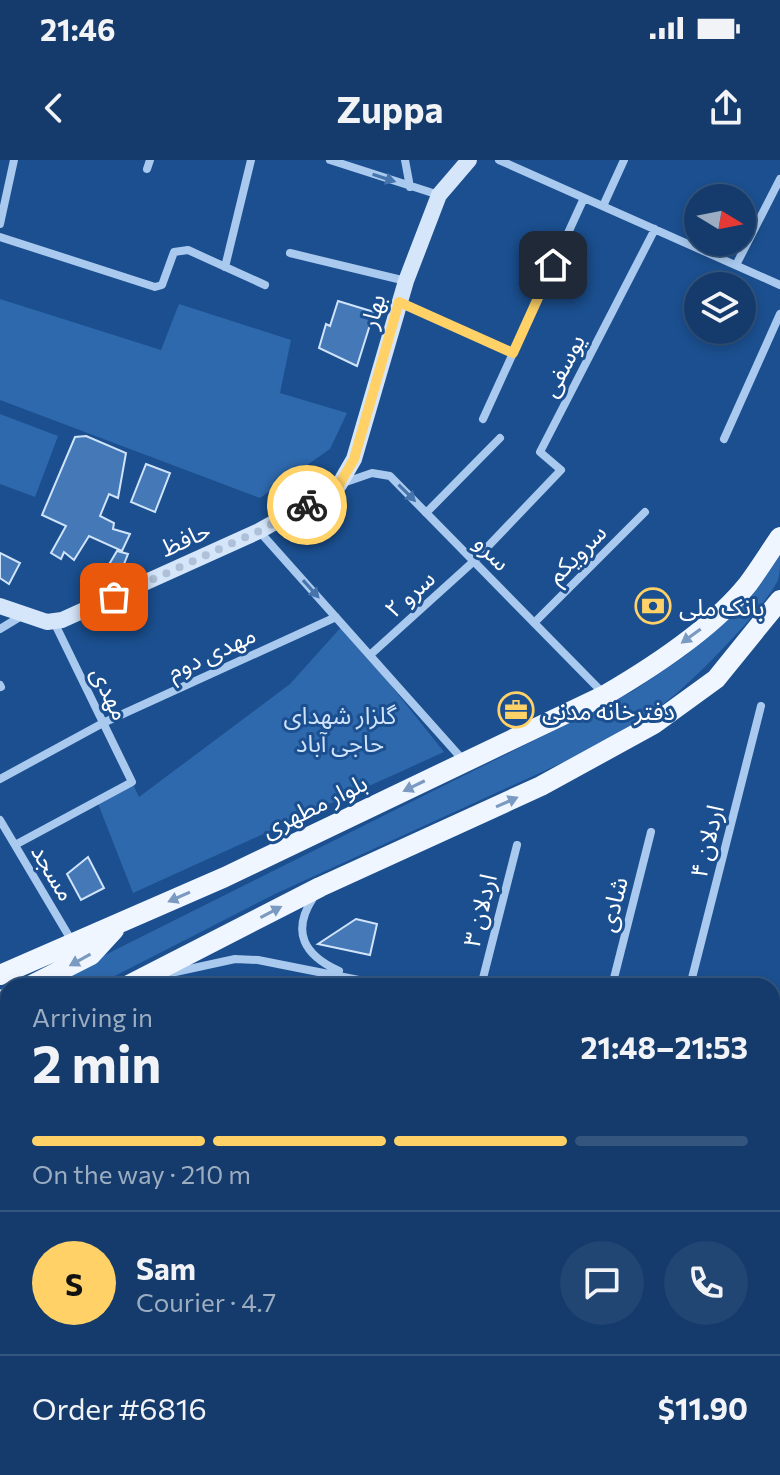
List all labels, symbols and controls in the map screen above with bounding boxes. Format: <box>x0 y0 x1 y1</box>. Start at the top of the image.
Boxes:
text: 21:46 <box>40 10 116 47</box>
icon: back <box>32 86 76 130</box>
text: Zuppa <box>337 86 443 130</box>
icon: share <box>704 86 748 130</box>
one-way arrow <box>373 172 397 185</box>
north arrow <box>684 184 756 256</box>
map controls <box>684 184 756 344</box>
pin <box>519 231 587 299</box>
icon: home <box>531 243 575 287</box>
button: layers <box>684 272 756 344</box>
street label: بهار <box>353 290 392 333</box>
street label: یوسفی <box>534 329 591 402</box>
courier <box>267 465 347 545</box>
icon: bike <box>285 483 329 527</box>
one-way arrow <box>397 483 416 502</box>
street label: حافظ <box>155 514 215 562</box>
street label: سرویکم <box>540 517 615 592</box>
street label: سرو <box>468 528 517 577</box>
pin <box>80 563 148 631</box>
street label: سرو ۲ <box>378 563 441 624</box>
icon: bag <box>92 575 136 619</box>
one-way arrow <box>301 579 319 598</box>
bank icon: بانک ملی <box>634 587 672 625</box>
place label: بانک ملی <box>679 592 764 621</box>
street label: مهدی دوم <box>162 619 262 690</box>
one-way arrow <box>680 628 702 644</box>
street label: مهدی <box>85 662 136 725</box>
office icon: دفترخانه مدنی <box>497 691 535 729</box>
place label: دفترخانه مدنی <box>542 696 675 726</box>
park label: گلزار شهدای حاجی آباد <box>284 700 398 757</box>
street label: بلوار مطهری <box>257 767 372 844</box>
one-way arrow <box>402 779 425 793</box>
one-way arrow <box>495 795 519 809</box>
street label: اردلان ۴ <box>683 802 730 881</box>
street label: مسجد <box>26 838 82 906</box>
street label: اردلان ۳ <box>456 871 503 950</box>
street label: شادی <box>591 874 634 935</box>
one-way arrow <box>167 891 191 904</box>
one-way arrow <box>260 906 283 919</box>
one-way arrow <box>69 953 92 966</box>
text: Arriving in <box>32 1001 153 1032</box>
text: 21:48–21:53 <box>581 1028 748 1065</box>
text: 2 min <box>32 1030 161 1094</box>
text: On the way · 210 m <box>32 1158 251 1189</box>
button: chat <box>560 1241 644 1325</box>
button: phone <box>664 1241 748 1325</box>
text: Sam <box>136 1249 196 1286</box>
text: S <box>65 1265 83 1302</box>
text: Courier · 4.7 <box>136 1286 276 1317</box>
text: Order #6816 <box>32 1389 207 1426</box>
text: $11.90 <box>658 1389 748 1426</box>

